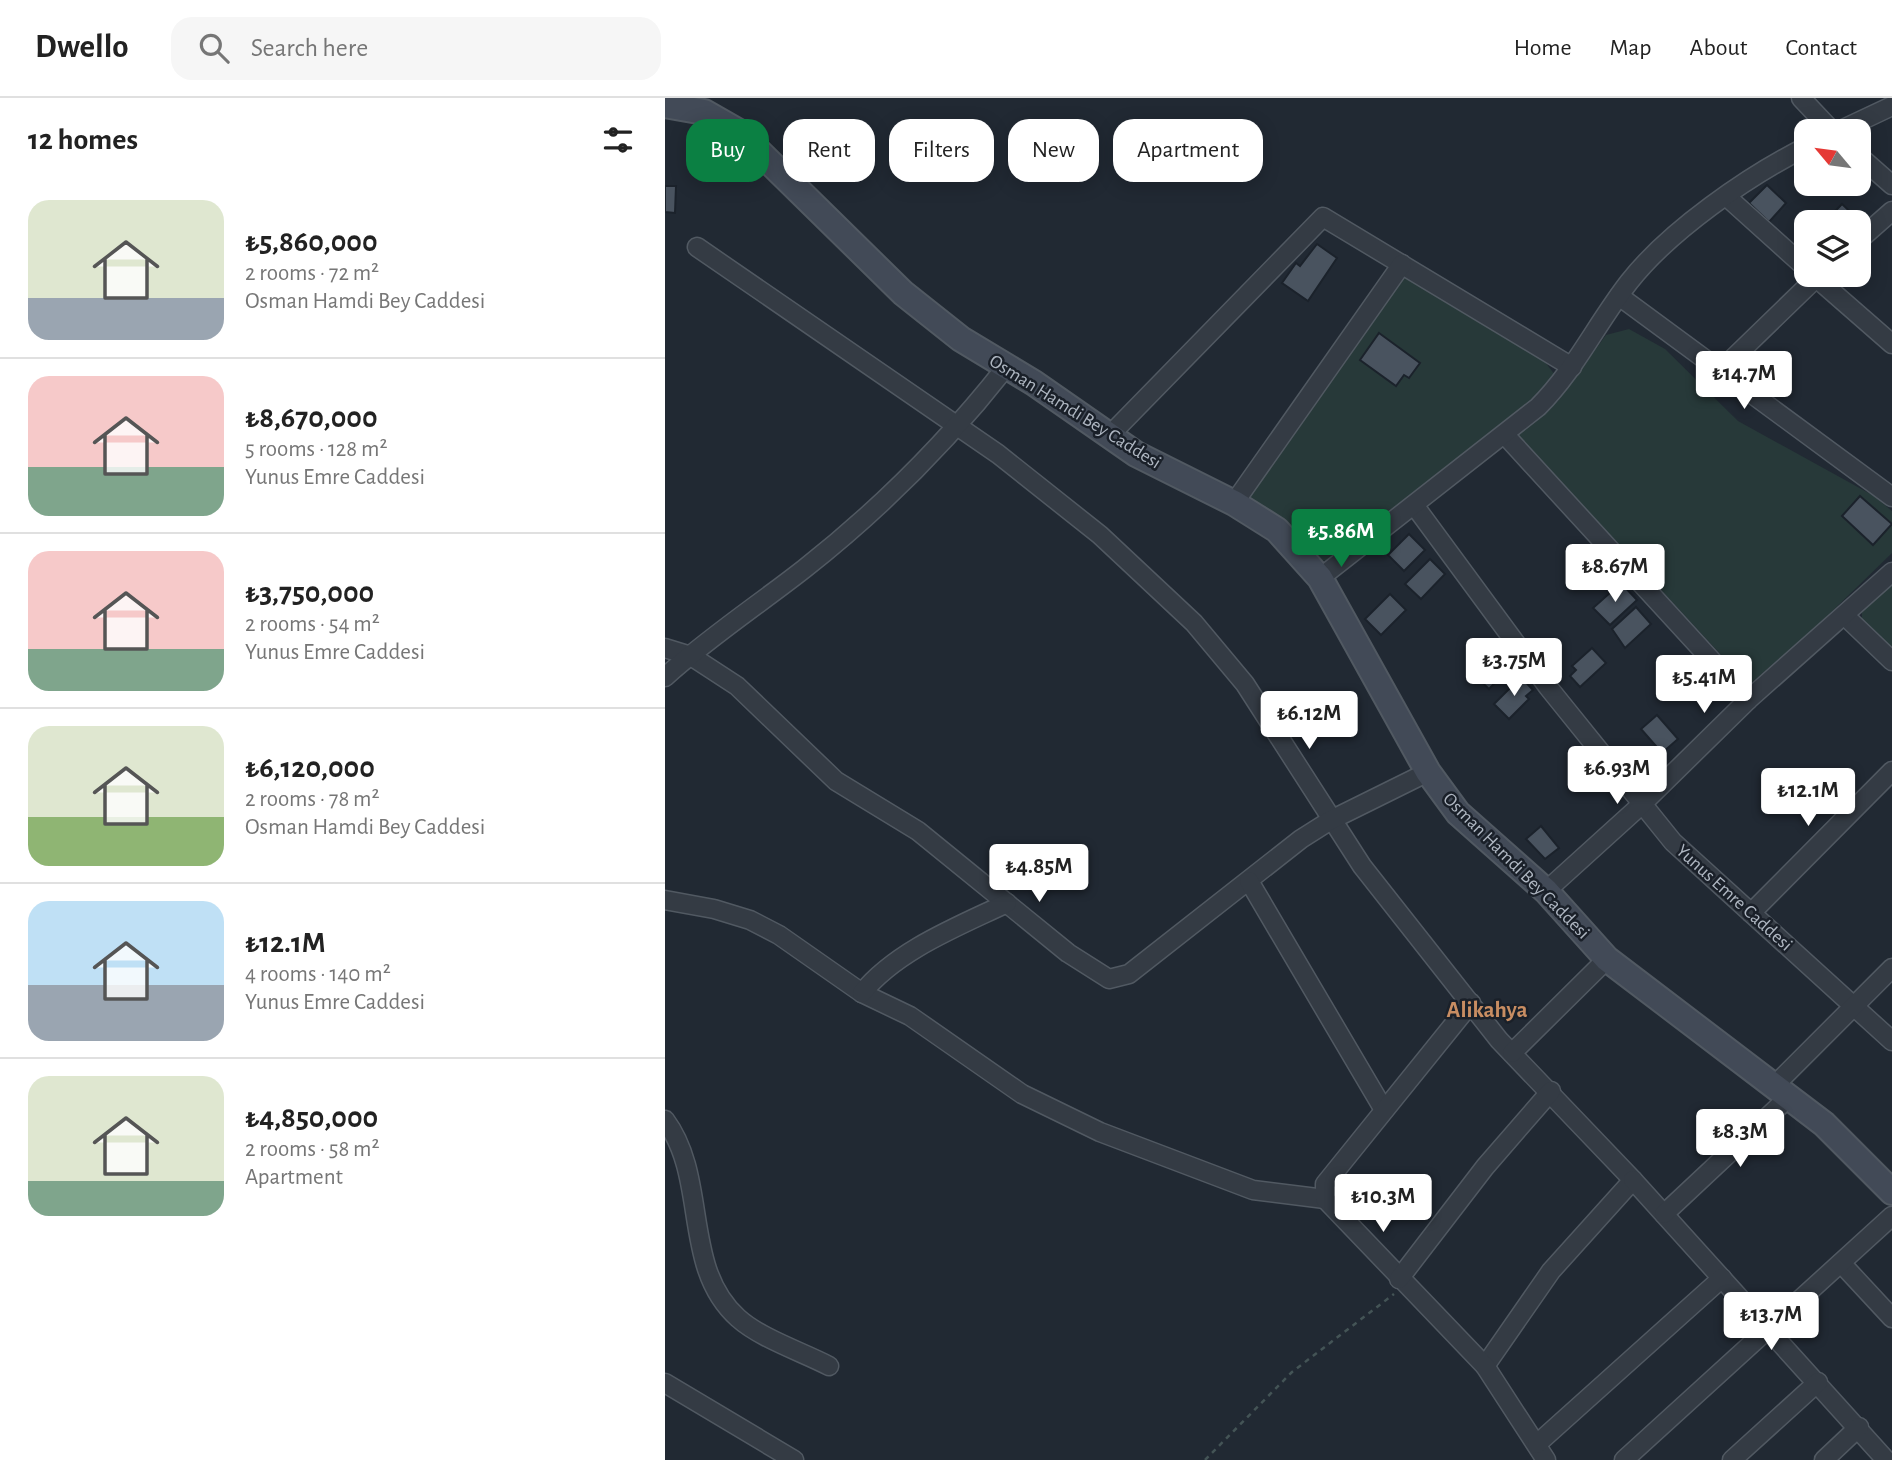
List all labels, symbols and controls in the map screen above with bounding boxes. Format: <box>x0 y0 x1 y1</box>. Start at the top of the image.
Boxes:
search box <box>171 17 661 80</box>
icon: search <box>195 29 233 67</box>
text: Dwello <box>35 31 129 64</box>
text: Search here <box>251 35 368 61</box>
text: Home <box>1514 36 1572 60</box>
text: Map <box>1610 36 1652 60</box>
text: About <box>1690 36 1747 60</box>
text: Contact <box>1785 36 1857 60</box>
chip: Buy <box>686 119 769 182</box>
chip: Rent <box>783 119 875 182</box>
chip: Filters <box>889 119 994 182</box>
chip: New <box>1008 119 1099 182</box>
chip: Apartment <box>1113 119 1263 182</box>
north arrow <box>1794 119 1871 196</box>
map controls <box>1794 119 1871 287</box>
icon: filters <box>599 121 637 159</box>
text: 12 homes <box>28 125 138 155</box>
button: layers <box>1794 210 1871 287</box>
text: ₺5,860,000 <box>245 227 378 257</box>
icon: home <box>84 228 168 312</box>
text: 2 rooms · 72 m² <box>245 262 379 285</box>
text: Osman Hamdi Bey Caddesi <box>245 290 485 313</box>
street label: Osman Hamdi Bey Caddesi <box>986 351 1164 473</box>
pin: ₺14.7M <box>1687 352 1801 411</box>
text: ₺14.7M <box>1712 362 1776 385</box>
text: ₺8,670,000 <box>245 403 378 433</box>
icon: home <box>84 404 168 488</box>
text: 5 rooms · 128 m² <box>245 438 387 461</box>
text: Yunus Emre Caddesi <box>245 466 425 489</box>
pin: ₺5.86M <box>1284 510 1398 569</box>
text: ₺5.86M <box>1308 520 1374 543</box>
pin: ₺8.67M <box>1558 545 1672 604</box>
text: ₺8.67M <box>1582 555 1648 578</box>
text: ₺3,750,000 <box>245 578 374 608</box>
icon: home <box>84 579 168 663</box>
text: 2 rooms · 54 m² <box>245 613 380 636</box>
pin: ₺3.75M <box>1457 638 1571 698</box>
text: Yunus Emre Caddesi <box>245 641 425 664</box>
text: ₺3.75M <box>1482 649 1546 672</box>
pin: ₺5.41M <box>1647 656 1761 715</box>
text: ₺5.41M <box>1672 666 1736 689</box>
pin: ₺6.12M <box>1252 692 1366 751</box>
text: ₺6.12M <box>1277 702 1341 725</box>
pin: ₺6.93M <box>1560 746 1674 806</box>
text: ₺6,120,000 <box>245 753 375 783</box>
icon: home <box>84 754 168 838</box>
text: ₺6.93M <box>1584 757 1650 780</box>
pin: ₺12.1M <box>1751 768 1865 828</box>
text: ₺12.1M <box>1777 779 1839 802</box>
text: 2 rooms · 78 m² <box>245 788 380 811</box>
street label: Osman Hamdi Bey Caddesi <box>1439 789 1593 943</box>
text: Osman Hamdi Bey Caddesi <box>245 816 485 839</box>
street label: Yunus Emre Caddesi <box>1672 841 1796 955</box>
pin: ₺4.85M <box>982 844 1096 904</box>
text: ₺4.85M <box>1005 855 1073 878</box>
text: ₺12.1M <box>245 928 326 958</box>
icon: home <box>84 929 168 1013</box>
text: 4 rooms · 140 m² <box>245 963 391 986</box>
text: Yunus Emre Caddesi <box>245 991 425 1014</box>
district label: Alikahya <box>1446 999 1528 1022</box>
text: ₺4,850,000 <box>245 1103 378 1133</box>
icon: home <box>84 1104 168 1188</box>
pin: ₺8.3M <box>1691 1110 1789 1169</box>
text: ₺8.3M <box>1712 1120 1768 1143</box>
text: 2 rooms · 58 m² <box>245 1138 380 1161</box>
text: Apartment <box>245 1166 343 1189</box>
pin: ₺10.3M <box>1326 1174 1440 1234</box>
text: ₺10.3M <box>1351 1185 1415 1208</box>
pin: ₺13.7M <box>1714 1292 1828 1352</box>
text: ₺13.7M <box>1740 1303 1802 1326</box>

